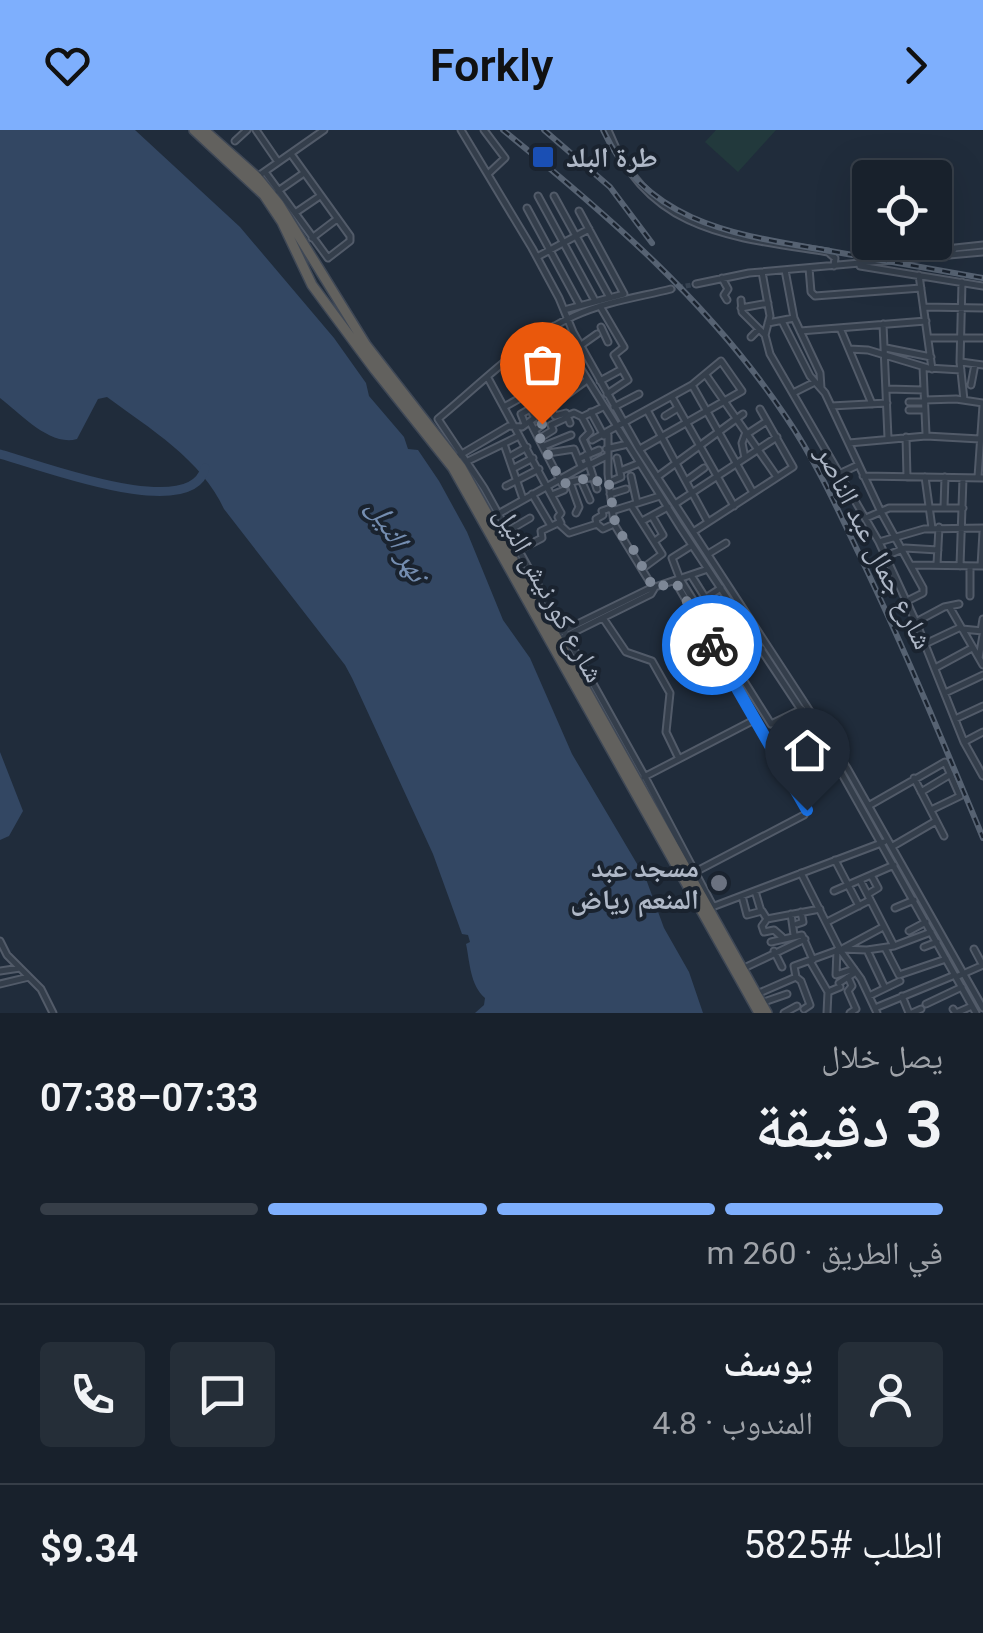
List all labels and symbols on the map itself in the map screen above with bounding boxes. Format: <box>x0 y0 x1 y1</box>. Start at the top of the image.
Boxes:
place label: طرة البلد <box>566 141 658 174</box>
marker: طرة البلد <box>530 144 556 170</box>
pin <box>500 322 585 425</box>
street label: شارع جمال عبد الناصر <box>808 439 940 655</box>
water label: نهر النيل <box>360 492 438 592</box>
street label: شارع كورنيش النيل <box>487 500 612 689</box>
courier <box>662 595 762 695</box>
pin <box>765 708 850 811</box>
place label: مسجد عبد المنعم رياض <box>570 851 699 918</box>
marker: مسجد عبد المنعم رياض <box>708 872 730 894</box>

